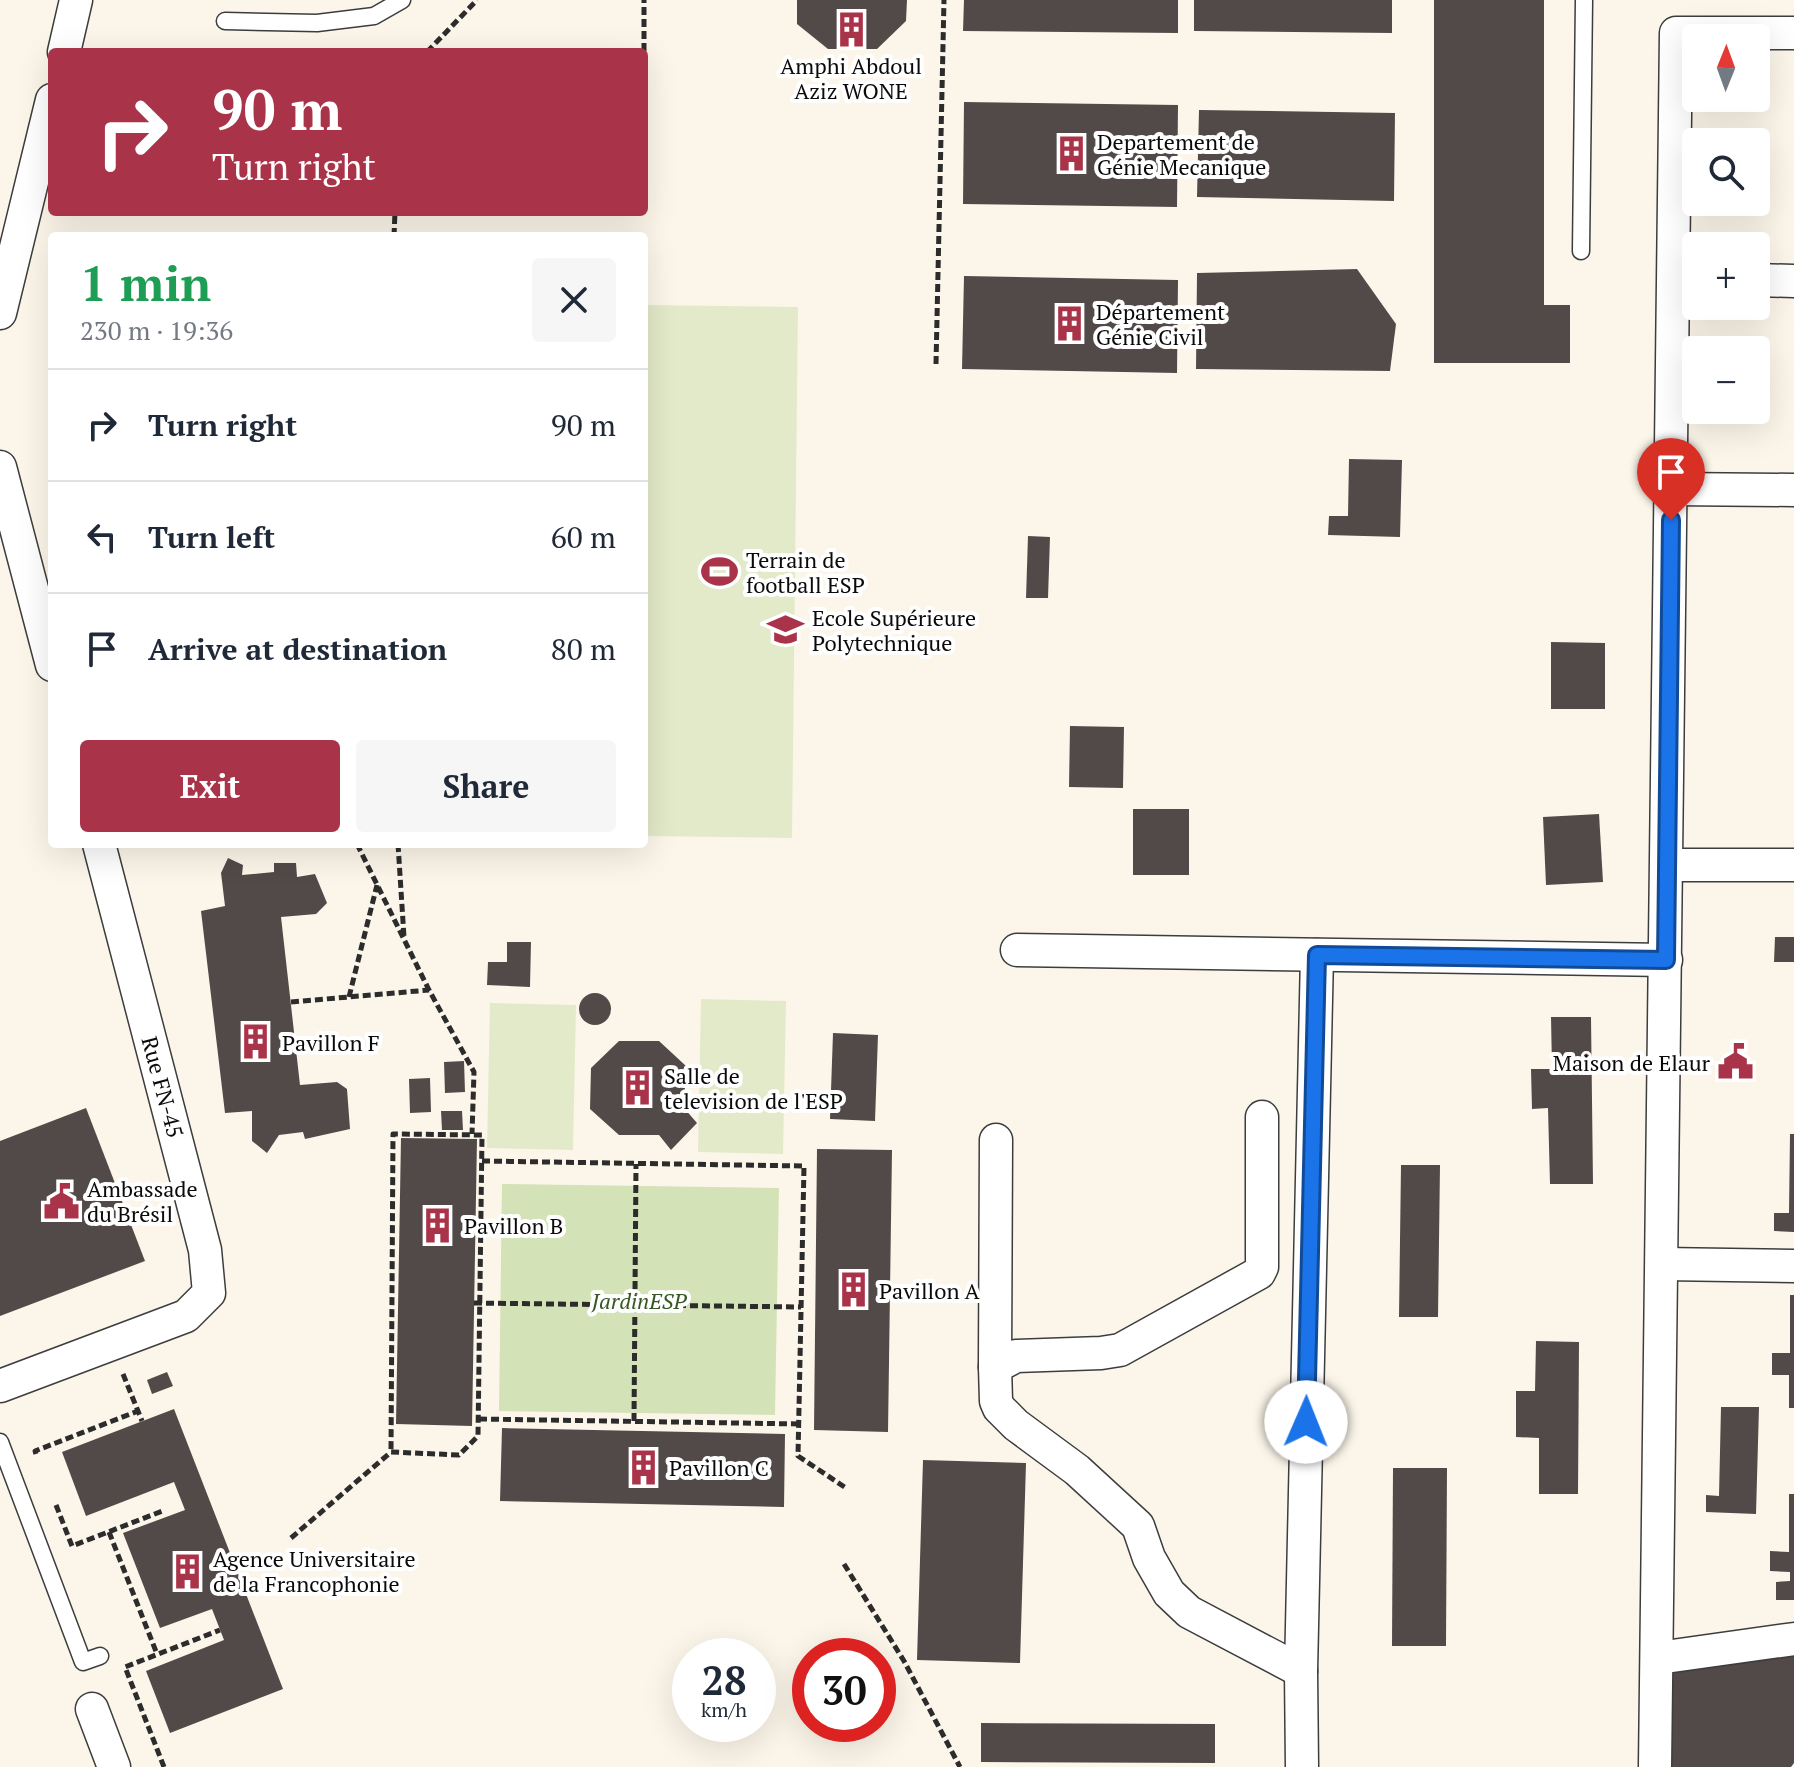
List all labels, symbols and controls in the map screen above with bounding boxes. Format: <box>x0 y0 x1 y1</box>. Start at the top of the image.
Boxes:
building icon: Amphi Abdoul Aziz WONE <box>832 10 870 48</box>
north arrow <box>1682 24 1770 112</box>
map controls <box>1682 24 1770 424</box>
place label: Amphi Abdoul Aziz WONE <box>780 51 922 105</box>
text: 90 m <box>212 72 342 146</box>
icon: right <box>80 80 184 184</box>
place label: Departement de Génie Mecanique <box>1097 127 1266 181</box>
button: search <box>1682 128 1770 216</box>
building icon: Departement de Génie Mecanique <box>1052 135 1090 173</box>
text: Turn right <box>212 143 376 190</box>
button: + <box>1682 232 1770 320</box>
text: 1 min <box>80 251 211 315</box>
button: close <box>532 258 616 342</box>
place label: Département Génie Civil <box>1096 297 1225 351</box>
building icon: Département Génie Civil <box>1051 305 1089 343</box>
text: 230 m · 19:36 <box>80 313 233 347</box>
button: − <box>1682 336 1770 424</box>
icon: right <box>80 403 124 447</box>
text: Turn right <box>148 405 297 445</box>
text: 90 m <box>551 405 616 445</box>
pin <box>1637 438 1705 520</box>
icon: arrive <box>1649 450 1693 494</box>
icon: left <box>80 515 124 559</box>
text: Turn left <box>148 517 275 557</box>
text: 60 m <box>551 517 616 557</box>
place label: Terrain de football ESP <box>746 545 865 599</box>
sports icon: Terrain de football ESP <box>701 553 739 591</box>
place label: Ecole Supérieure Polytechnique <box>812 603 976 657</box>
school or university icon: Ecole Supérieure Polytechnique <box>767 611 805 649</box>
icon: arrive <box>80 627 124 671</box>
text: Arrive at destination <box>148 629 447 669</box>
text: 80 m <box>551 629 616 669</box>
button: Exit <box>80 740 340 832</box>
button: Share <box>356 740 616 832</box>
building icon: Pavillon F <box>237 1023 275 1061</box>
place label: Pavillon F <box>282 1028 380 1057</box>
street label: Rue FN-45 <box>136 1033 190 1141</box>
public building icon: Maison de Elaur <box>1717 1043 1755 1081</box>
place label: Maison de Elaur <box>1553 1048 1711 1077</box>
place label: Salle de television de l'ESP <box>664 1061 843 1115</box>
building icon: Salle de television de l'ESP <box>619 1069 657 1107</box>
place label: Ambassade du Brésil <box>87 1174 198 1228</box>
public building icon: Ambassade du Brésil <box>42 1182 80 1220</box>
building icon: Pavillon B <box>419 1206 457 1244</box>
place label: Pavillon B <box>464 1211 563 1240</box>
building icon: Pavillon A <box>834 1271 872 1309</box>
place label: Pavillon A <box>879 1276 980 1305</box>
park label: JardinESP <box>591 1286 687 1315</box>
position arrow <box>1264 1380 1348 1464</box>
building icon: Pavillon C <box>624 1448 662 1486</box>
place label: Pavillon C <box>669 1453 769 1482</box>
place label: Agence Universitaire de la Francophonie <box>213 1544 416 1598</box>
building icon: Agence Universitaire de la Francophonie <box>168 1552 206 1590</box>
speed limit sign: 30 <box>792 1638 896 1742</box>
text: 28 <box>701 1653 747 1706</box>
text: km/h <box>701 1696 747 1723</box>

